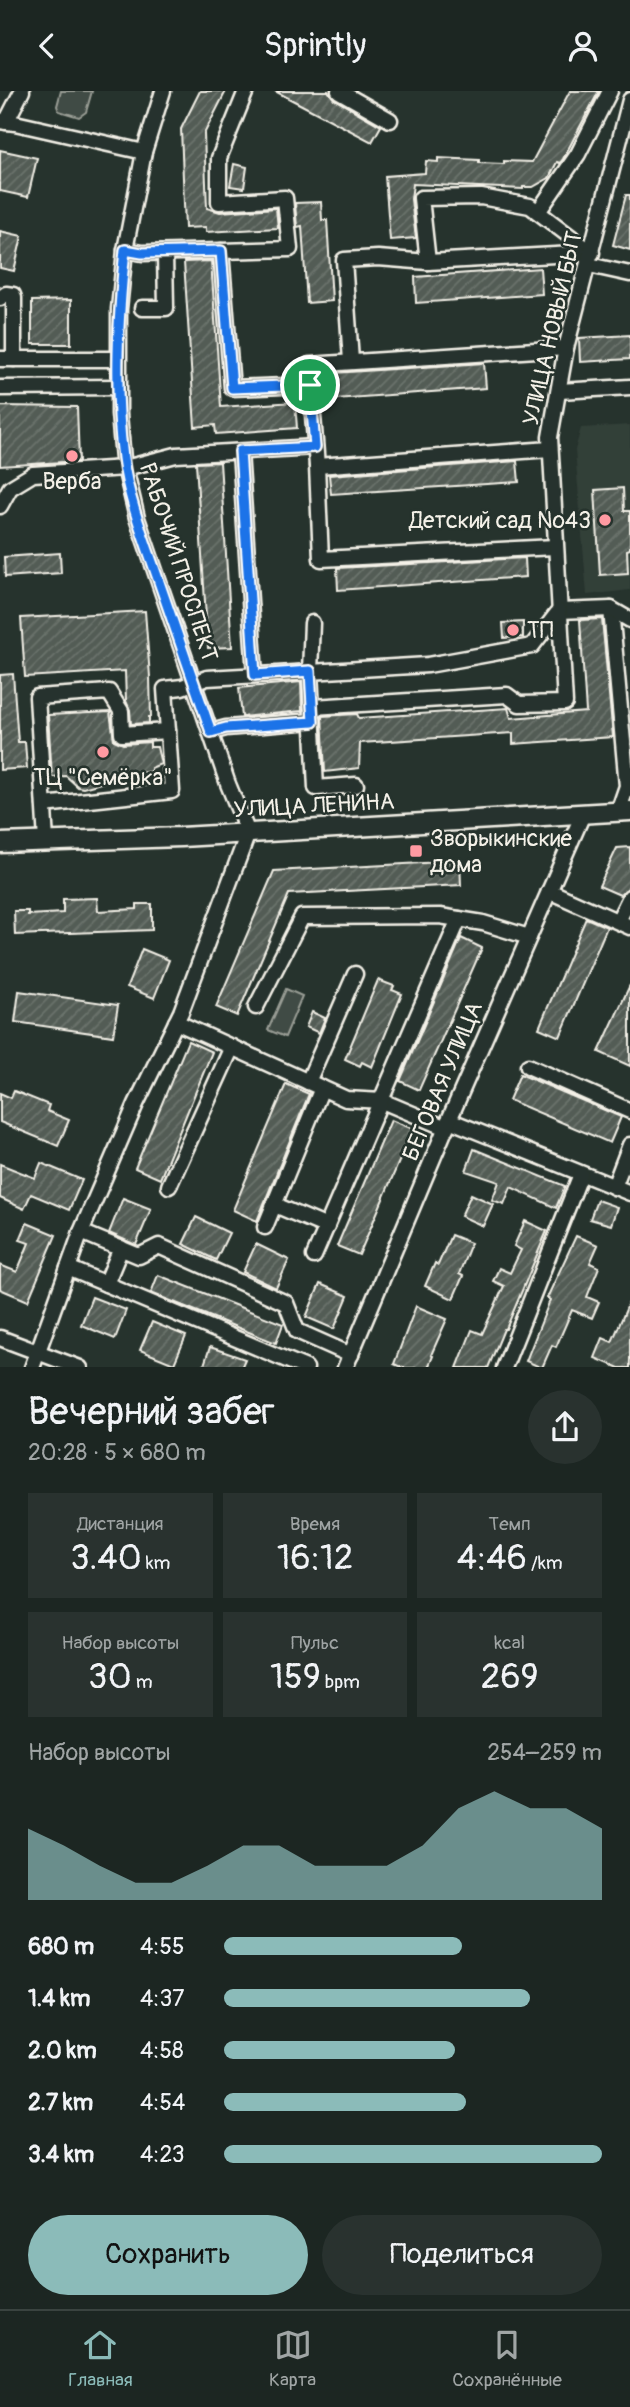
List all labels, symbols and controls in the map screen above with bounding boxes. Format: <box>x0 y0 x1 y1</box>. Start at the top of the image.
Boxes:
text: Sprintly <box>264 26 366 66</box>
icon: back <box>28 27 66 65</box>
icon: person <box>564 27 602 65</box>
street label: УЛИЦА НОВЫЙ БЫТ <box>516 228 589 428</box>
pin <box>280 355 340 415</box>
icon: arrive <box>291 366 329 404</box>
marker: Верба <box>64 448 80 464</box>
street label: РАБОЧИЙ ПРОСПЕКТ <box>133 459 224 665</box>
place label: Верба <box>42 467 102 496</box>
place label: Детский сад №43 <box>408 506 591 535</box>
marker: Детский сад №43 <box>597 512 613 528</box>
place label: ТП <box>527 616 554 645</box>
marker: ТП <box>505 622 521 638</box>
marker: ТЦ "Семёрка" <box>95 744 111 760</box>
place label: ТЦ "Семёрка" <box>33 763 173 792</box>
street label: УЛИЦА ЛЕНИНА <box>233 787 395 824</box>
place label: Зворыкинские дома <box>430 824 572 879</box>
marker: Зворыкинские дома <box>408 843 424 859</box>
street label: БЕГОВАЯ УЛИЦА <box>396 997 489 1165</box>
text: Вечерний забег <box>28 1388 275 1436</box>
button: share <box>528 1390 602 1464</box>
text: 20:28 · 5 × 680 m <box>28 1438 206 1467</box>
text: Дистанция <box>77 1512 163 1536</box>
text: Время <box>290 1512 340 1536</box>
text: Темп <box>489 1512 531 1536</box>
text: 3.40 <box>70 1536 142 1580</box>
text: 16:12 <box>277 1536 353 1580</box>
text: 4:46 <box>457 1536 527 1580</box>
text: km <box>142 1551 170 1575</box>
text: /km <box>527 1551 563 1575</box>
text: Набор высоты <box>62 1631 179 1655</box>
text: Пульс <box>291 1631 339 1655</box>
text: kcal <box>494 1631 525 1655</box>
text: 30 <box>88 1655 132 1699</box>
text: 159 <box>270 1655 321 1699</box>
text: 269 <box>481 1655 539 1699</box>
text: m <box>132 1670 153 1694</box>
text: bpm <box>321 1670 360 1694</box>
text: Набор высоты <box>28 1738 170 1767</box>
text: 254–259 m <box>487 1738 602 1767</box>
text: 680 m <box>28 1932 94 1961</box>
text: 4:55 <box>140 1932 184 1961</box>
text: 1.4 km <box>28 1984 90 2013</box>
text: 4:37 <box>140 1984 184 2013</box>
text: 2.0 km <box>28 2036 97 2065</box>
text: 4:58 <box>140 2036 184 2065</box>
text: 2.7 km <box>28 2088 93 2117</box>
text: 4:54 <box>140 2088 185 2117</box>
text: 3.4 km <box>28 2140 94 2169</box>
text: 4:23 <box>140 2140 184 2169</box>
button: Сохранить <box>28 2215 308 2295</box>
button: Поделиться <box>322 2215 602 2295</box>
tab: Главная <box>68 2326 133 2392</box>
tab: Карта <box>269 2326 316 2392</box>
tab: Сохранённые <box>452 2326 562 2392</box>

